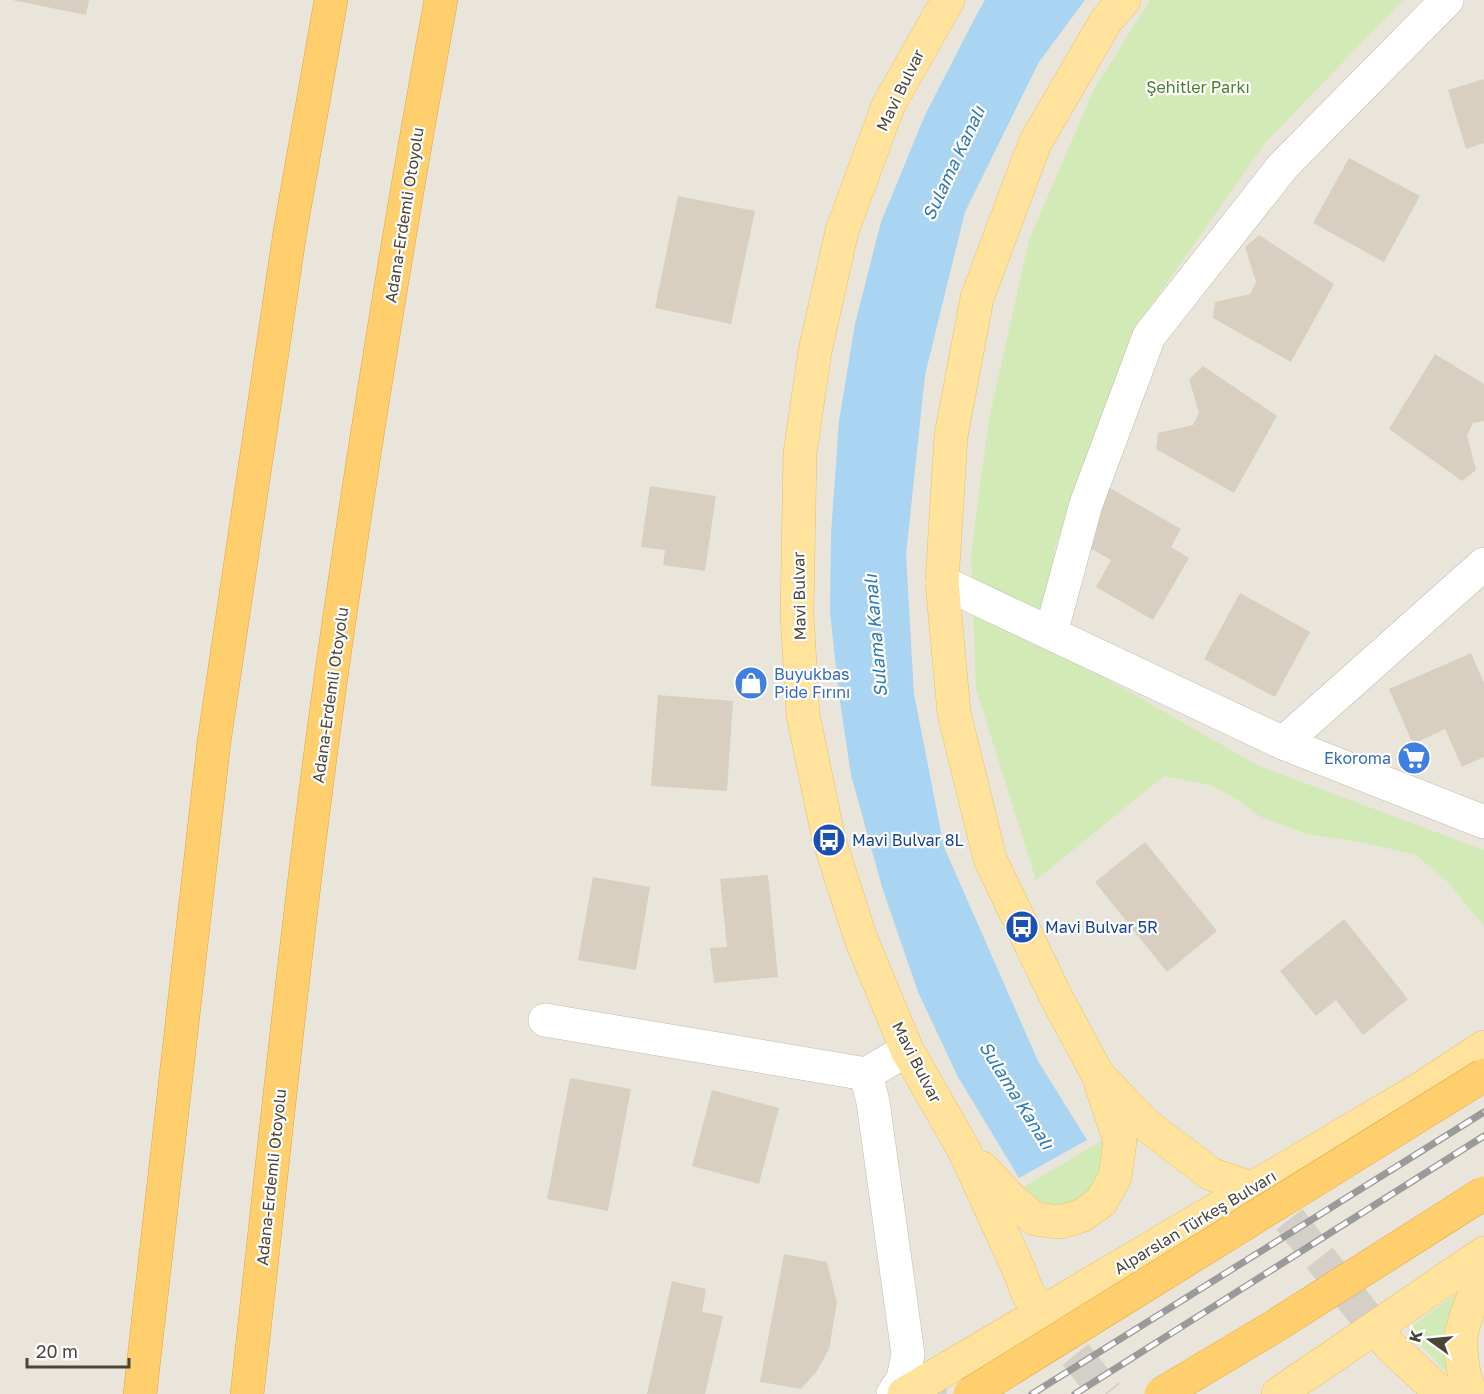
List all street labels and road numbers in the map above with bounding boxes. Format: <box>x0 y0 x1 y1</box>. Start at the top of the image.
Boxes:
street label: Mavi Bulvar <box>872 46 928 134</box>
street label: Adana-Erdemli Otoyolu <box>380 126 428 304</box>
street label: Mavi Bulvar <box>788 551 810 641</box>
street label: Adana-Erdemli Otoyolu <box>308 606 352 784</box>
street label: Mavi Bulvar <box>888 1018 946 1106</box>
street label: Adana-Erdemli Otoyolu <box>252 1088 290 1266</box>
street label: Alparslan Türkeş Bulvarı <box>1110 1166 1280 1278</box>

